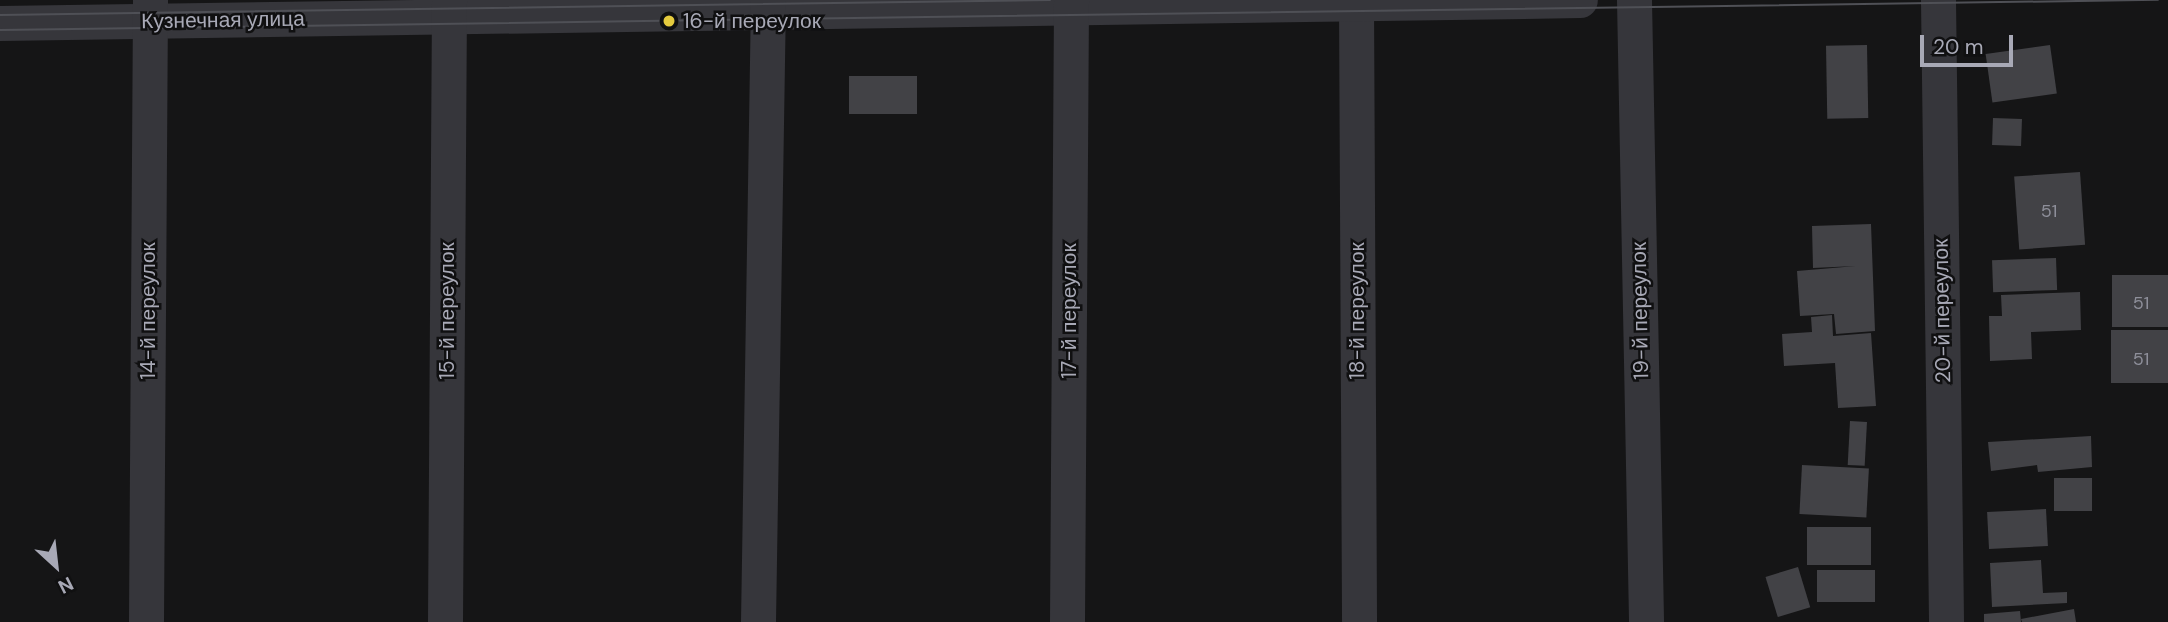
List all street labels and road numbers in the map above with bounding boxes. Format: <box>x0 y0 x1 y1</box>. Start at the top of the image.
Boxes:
street label: Кузнечная улица <box>141 6 305 34</box>
street label: 20-й переулок <box>1928 239 1956 383</box>
street label: 14-й переулок <box>135 242 161 380</box>
street label: 15-й переулок <box>434 242 460 380</box>
street label: 18-й переулок <box>1344 242 1370 380</box>
street label: 19-й переулок <box>1626 242 1654 380</box>
street label: 17-й переулок <box>1056 243 1082 379</box>

